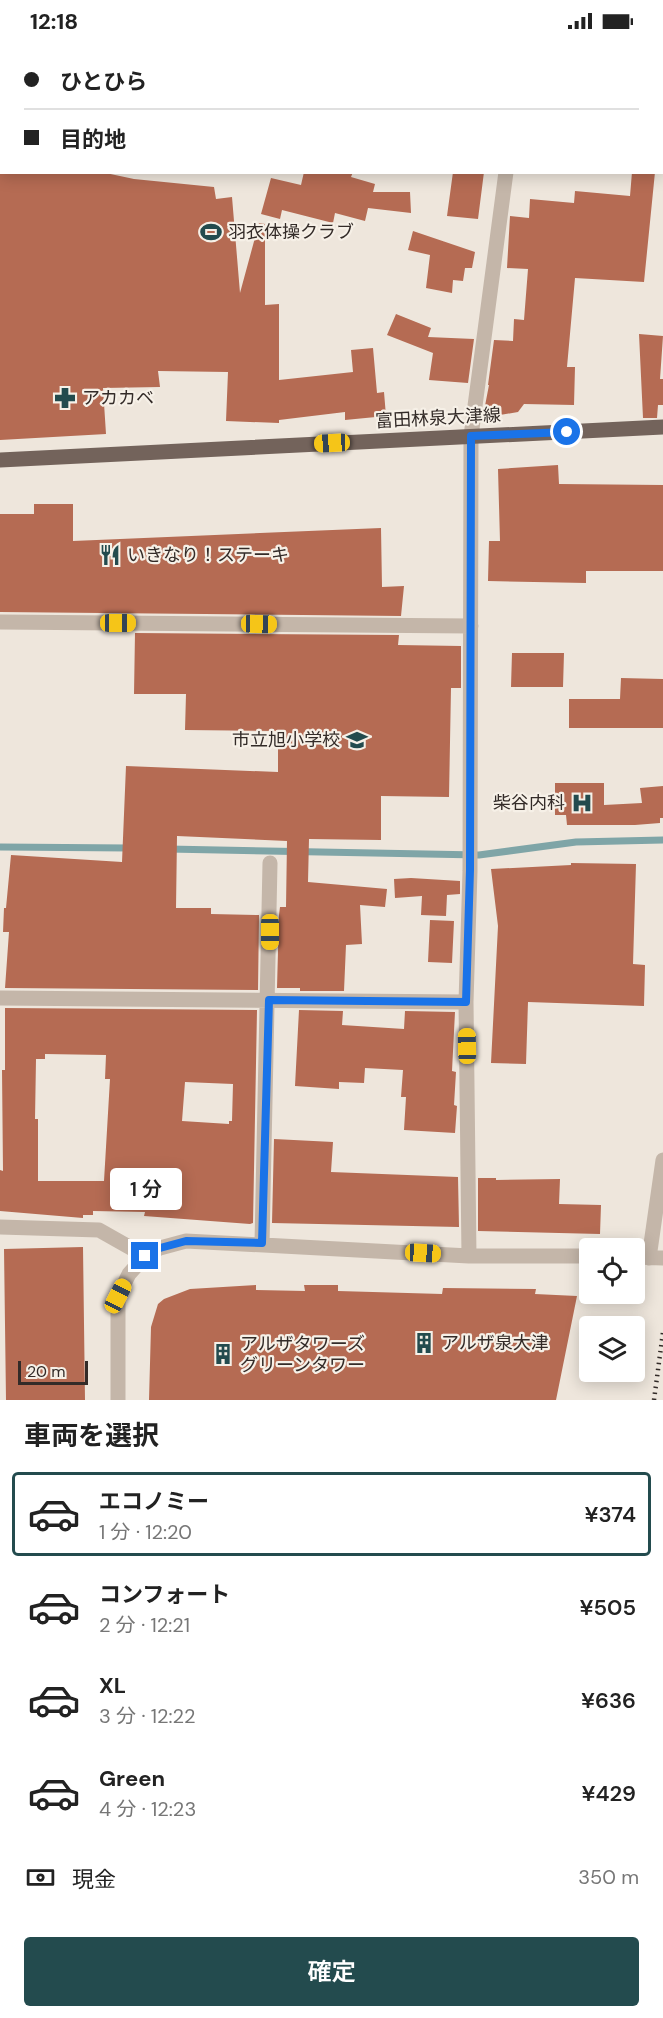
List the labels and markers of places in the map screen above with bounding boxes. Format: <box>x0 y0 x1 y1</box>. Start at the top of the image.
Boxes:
sports icon: 羽衣体操クラブ <box>199 220 223 244</box>
place label: 羽衣体操クラブ <box>228 220 354 244</box>
pharmacy icon: アカカベ <box>53 386 77 410</box>
place label: アカカベ <box>82 386 154 410</box>
restaurant icon: いきなり！ステーキ <box>98 543 122 567</box>
place label: いきなり！ステーキ <box>127 543 289 567</box>
place label: 市立旭小学校 <box>232 728 340 752</box>
school or university icon: 市立旭小学校 <box>345 728 369 752</box>
place label: 柴谷内科 <box>493 791 565 815</box>
hospital icon: 柴谷内科 <box>570 791 594 815</box>
building icon: アルザ泉大津 <box>412 1331 436 1355</box>
place label: アルザ泉大津 <box>441 1331 549 1355</box>
place label: アルザタワーズ グリーンタワー <box>240 1332 365 1377</box>
building icon: アルザタワーズ グリーンタワー <box>211 1342 235 1366</box>

